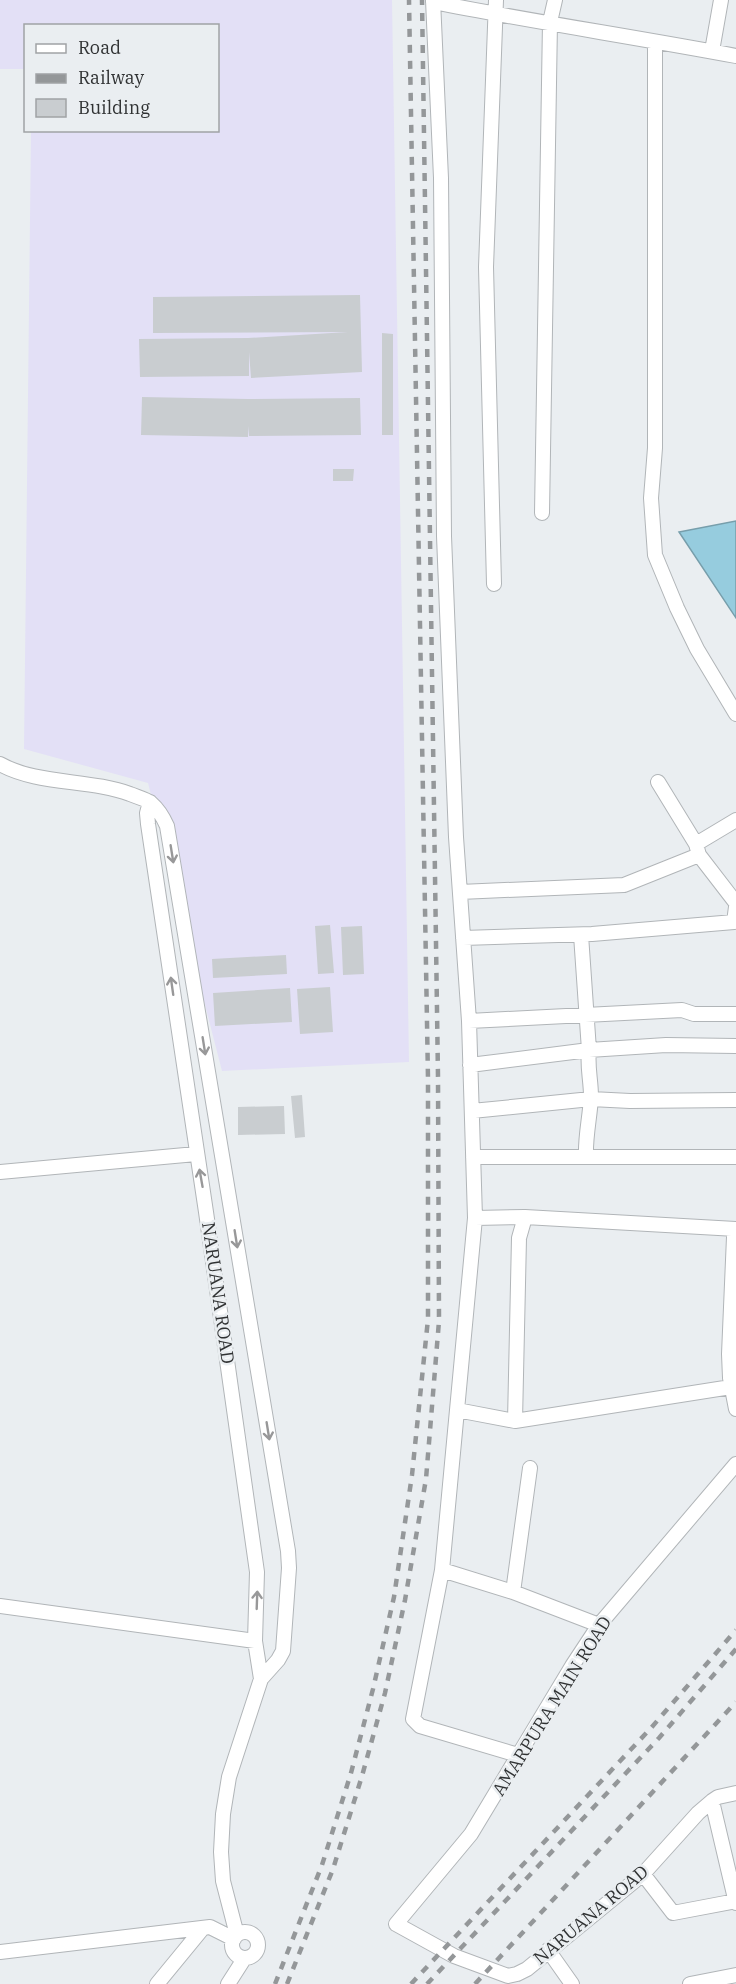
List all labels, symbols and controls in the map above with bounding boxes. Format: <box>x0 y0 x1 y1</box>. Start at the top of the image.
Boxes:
legend <box>24 24 219 132</box>
text: Road <box>78 36 121 59</box>
text: Railway <box>78 66 144 89</box>
text: Building <box>78 96 150 119</box>
one-way arrow <box>167 844 178 863</box>
one-way arrow <box>166 976 177 996</box>
one-way arrow <box>199 1036 210 1056</box>
one-way arrow <box>195 1169 206 1189</box>
street label: NARUANA ROAD <box>197 1221 240 1365</box>
one-way arrow <box>231 1228 242 1248</box>
one-way arrow <box>263 1421 274 1440</box>
one-way arrow <box>251 1591 262 1611</box>
street label: AMARPURA MAIN ROAD <box>487 1612 616 1800</box>
street label: NARUANA ROAD <box>529 1860 653 1969</box>

